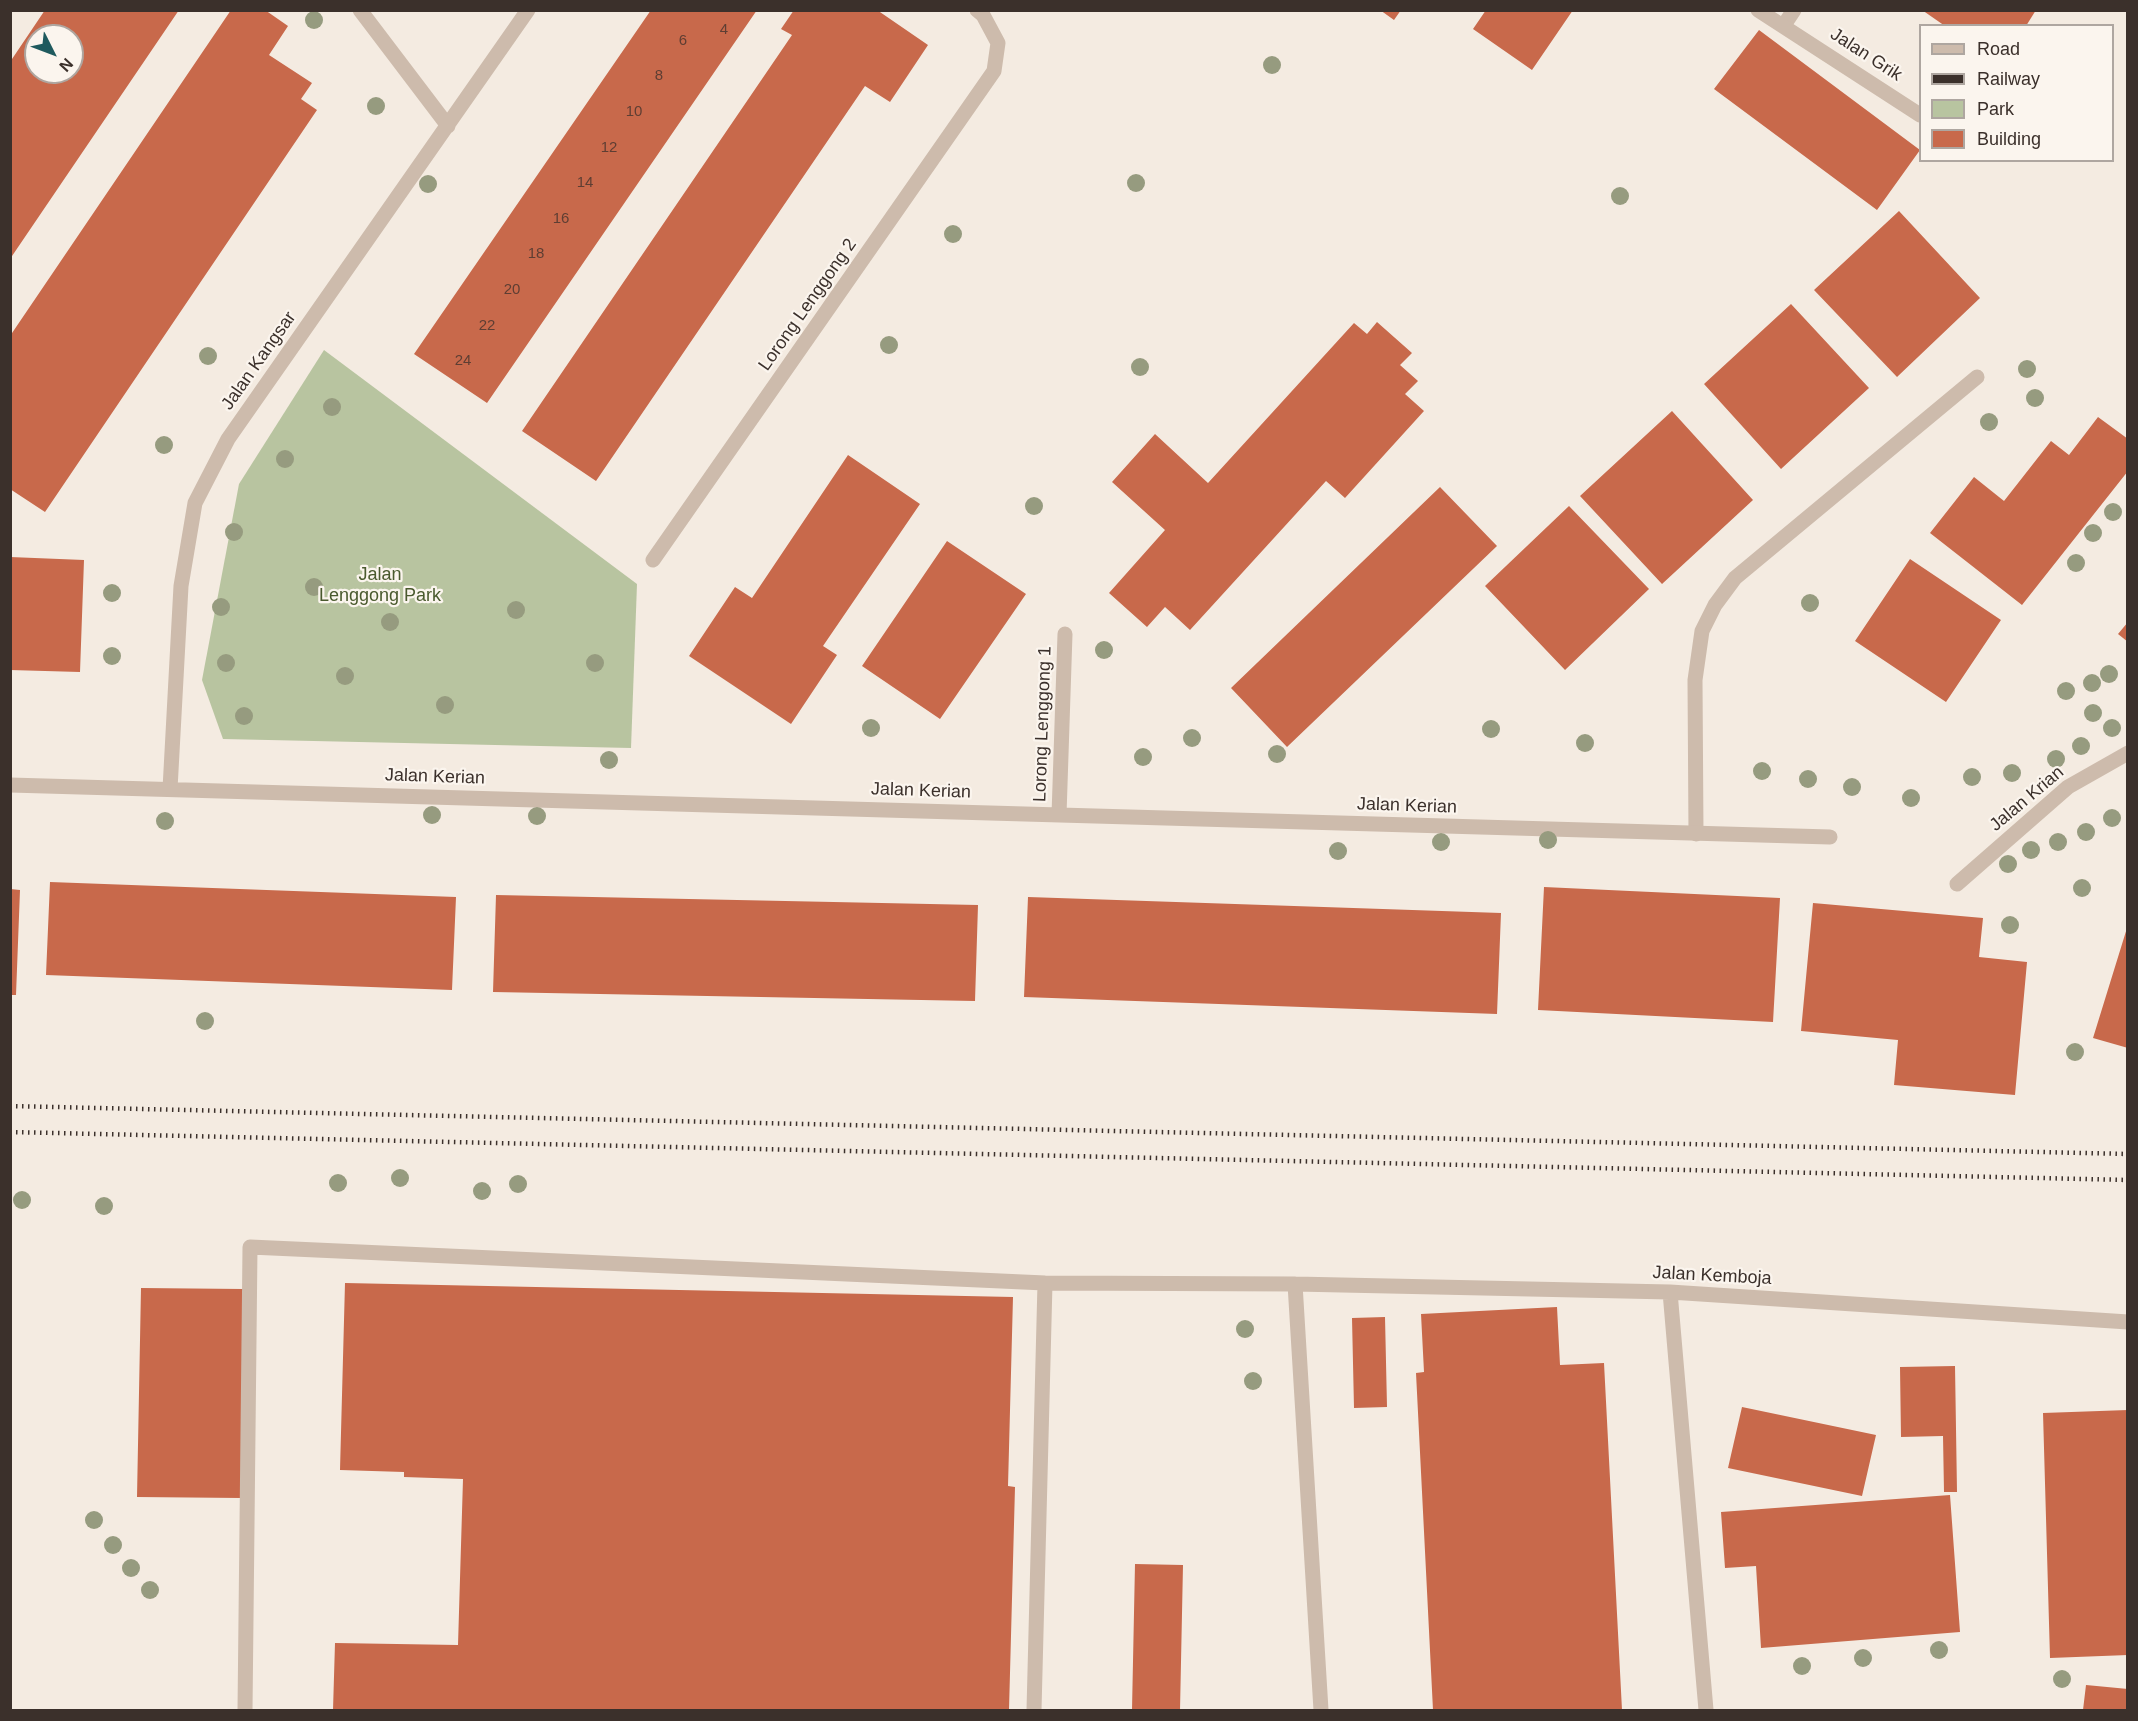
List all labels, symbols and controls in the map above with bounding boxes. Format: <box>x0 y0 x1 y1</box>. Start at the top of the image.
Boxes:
house number: 4 <box>720 21 728 39</box>
north arrow <box>24 24 84 84</box>
street label: Jalan Grik <box>1826 24 1906 86</box>
legend <box>1919 24 2114 162</box>
house number: 6 <box>679 32 687 50</box>
text: Road <box>1977 39 2020 59</box>
text: N <box>56 55 76 75</box>
house number: 8 <box>655 67 663 85</box>
text: Railway <box>1977 69 2040 89</box>
text: Park <box>1977 99 2014 119</box>
house number: 10 <box>626 103 642 121</box>
text: Building <box>1977 129 2041 149</box>
house number: 12 <box>601 139 617 157</box>
house number: 14 <box>577 174 593 192</box>
house number: 16 <box>553 210 569 228</box>
street label: Lorong Lenggong 2 <box>754 235 862 375</box>
house number: 18 <box>528 245 544 263</box>
house number: 20 <box>504 281 520 299</box>
street label: Jalan Kangsar <box>217 308 301 414</box>
house number: 22 <box>479 317 495 335</box>
house number: 24 <box>455 352 471 370</box>
park label: Jalan Lenggong Park <box>319 564 441 606</box>
street label: Lorong Lenggong 1 <box>1029 646 1057 802</box>
street label: Jalan Krian <box>1986 762 2068 836</box>
street label: Jalan Kerian <box>385 764 485 790</box>
street label: Jalan Kerian <box>871 778 971 804</box>
street label: Jalan Kerian <box>1357 793 1457 819</box>
street label: Jalan Kemboja <box>1652 1262 1772 1290</box>

